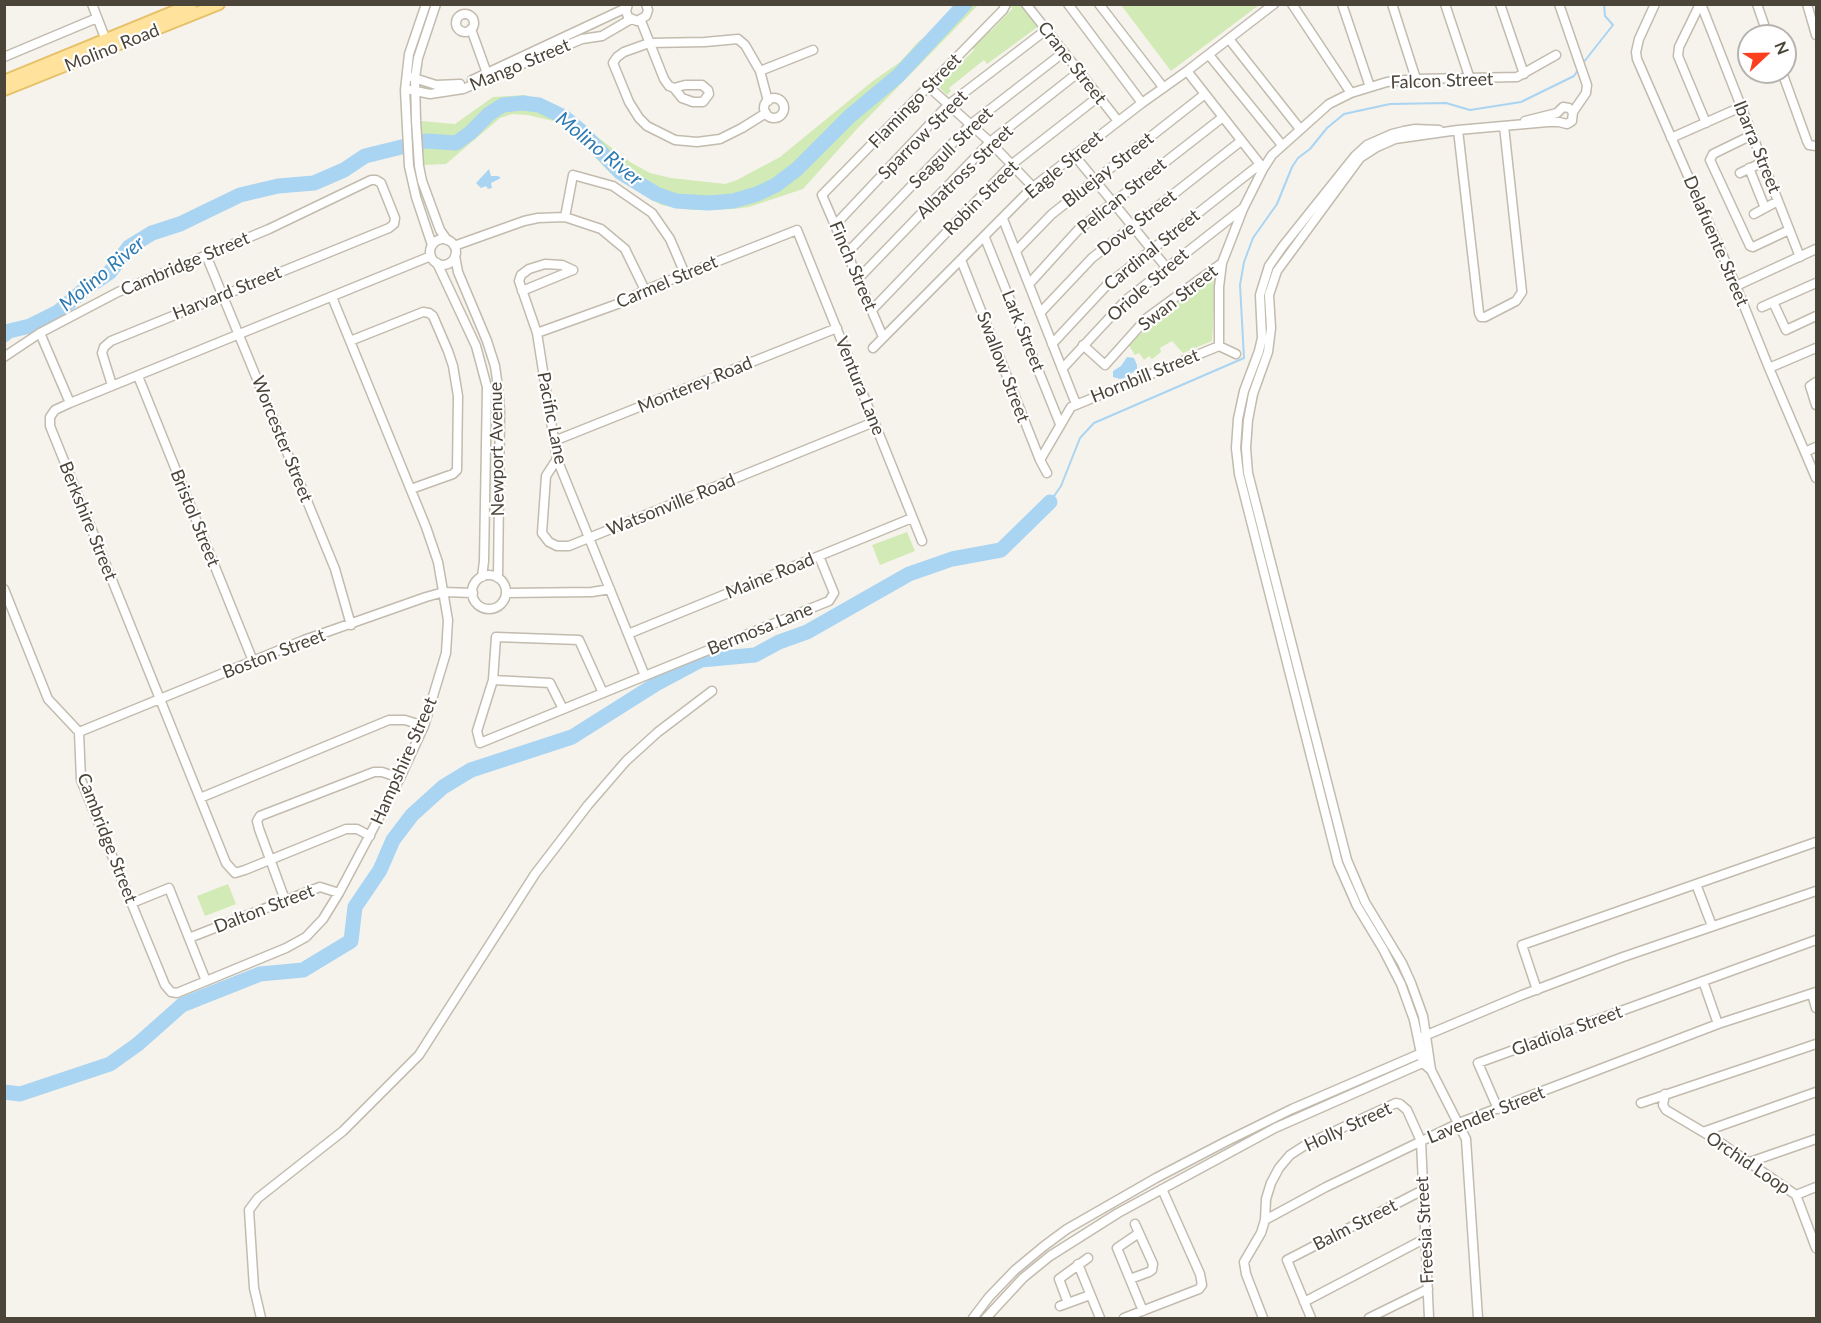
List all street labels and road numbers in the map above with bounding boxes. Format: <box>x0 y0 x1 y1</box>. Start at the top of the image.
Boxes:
street label: Crane Street <box>1033 17 1111 109</box>
street label: Molino Road <box>62 19 162 77</box>
street label: Mango Street <box>467 34 573 96</box>
street label: Flamingo Street <box>864 49 966 153</box>
street label: Falcon Street <box>1390 68 1494 94</box>
street label: Sparrow Street <box>874 86 972 184</box>
street label: Ibarra Street <box>1729 98 1785 196</box>
street label: Seagull Street <box>905 103 997 193</box>
street label: Albatross Street <box>912 121 1018 223</box>
street label: Eagle Street <box>1021 126 1107 204</box>
street label: Bluejay Street <box>1058 128 1158 212</box>
street label: Pelican Street <box>1073 154 1171 238</box>
street label: Robin Street <box>939 156 1023 240</box>
street label: Delafuente Street <box>1679 172 1753 310</box>
street label: Dove Street <box>1093 186 1181 260</box>
street label: Cardinal Street <box>1100 205 1204 295</box>
street label: Finch Street <box>824 218 882 314</box>
street label: Cambridge Street <box>117 227 253 301</box>
street label: Oriole Street <box>1103 244 1193 326</box>
street label: Carmel Street <box>613 251 721 313</box>
street label: Swan Street <box>1134 260 1222 336</box>
street label: Harvard Street <box>170 261 284 325</box>
street label: Lark Street <box>997 287 1049 375</box>
street label: Swallow Street <box>972 308 1034 426</box>
street label: Ventura Lane <box>830 334 890 438</box>
street label: Hornbill Street <box>1088 344 1202 408</box>
street label: Monterey Road <box>635 352 755 418</box>
street label: Pacific Lane <box>532 370 572 466</box>
street label: Worcester Street <box>247 373 317 505</box>
street label: Newport Avenue <box>485 382 509 516</box>
street label: Berkshire Street <box>54 458 122 584</box>
street label: Bristol Street <box>166 466 224 570</box>
street label: Watsonville Road <box>603 469 739 541</box>
street label: Maine Road <box>722 548 818 604</box>
street label: Bermosa Lane <box>704 598 816 660</box>
street label: Boston Street <box>220 625 328 683</box>
street label: Hampshire Street <box>366 694 442 828</box>
street label: Cambridge Street <box>72 770 142 906</box>
street label: Dalton Street <box>211 880 317 938</box>
street label: Gladiola Street <box>1509 1001 1625 1061</box>
street label: Lavender Street <box>1424 1082 1548 1148</box>
street label: Holly Street <box>1301 1097 1395 1157</box>
street label: Orchid Loop <box>1702 1127 1794 1199</box>
street label: Freesia Street <box>1411 1176 1439 1284</box>
street label: Balm Street <box>1309 1195 1401 1255</box>

